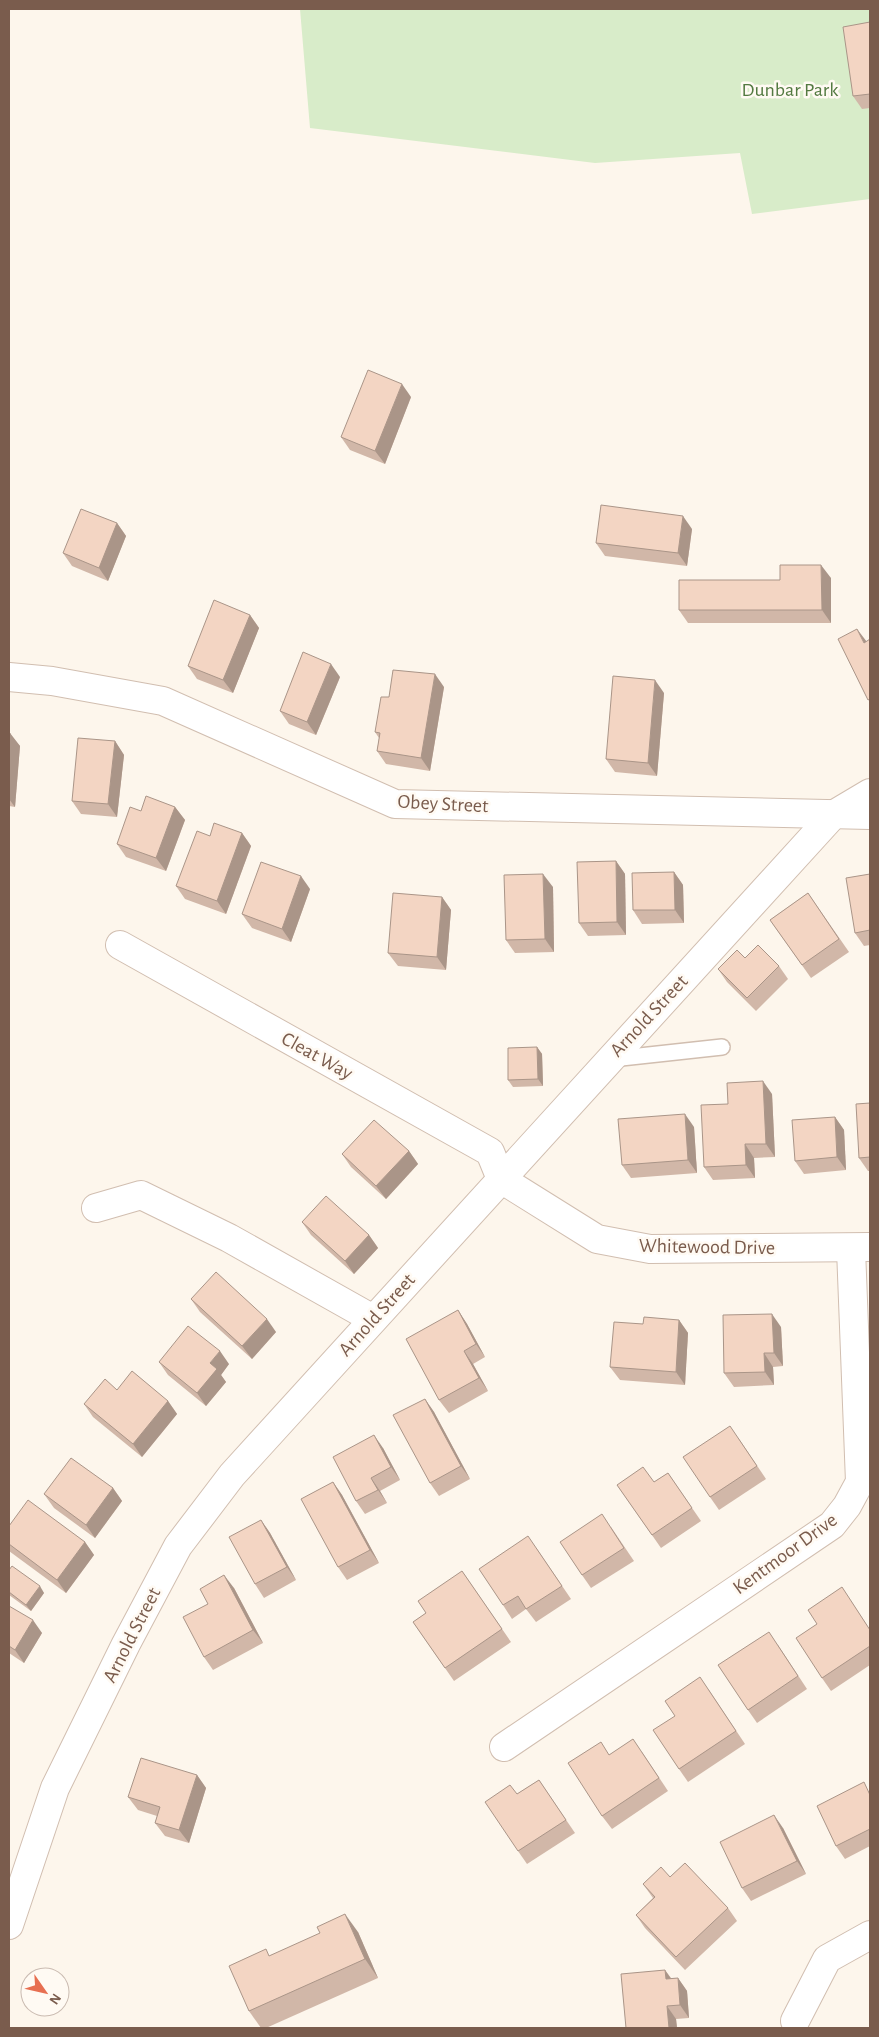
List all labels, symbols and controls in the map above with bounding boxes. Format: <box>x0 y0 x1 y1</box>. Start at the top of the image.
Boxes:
park label: Dunbar Park <box>742 80 838 100</box>
street label: Obey Street <box>397 792 490 816</box>
street label: Arnold Street <box>606 971 692 1061</box>
street label: Cleat Way <box>278 1028 356 1084</box>
street label: Whitewood Drive <box>639 1236 775 1258</box>
street label: Arnold Street <box>335 1269 420 1360</box>
street label: Kentmoor Drive <box>729 1510 841 1598</box>
street label: Arnold Street <box>100 1584 165 1686</box>
north arrow <box>20 1967 70 2017</box>
text: N <box>46 1991 63 2007</box>

